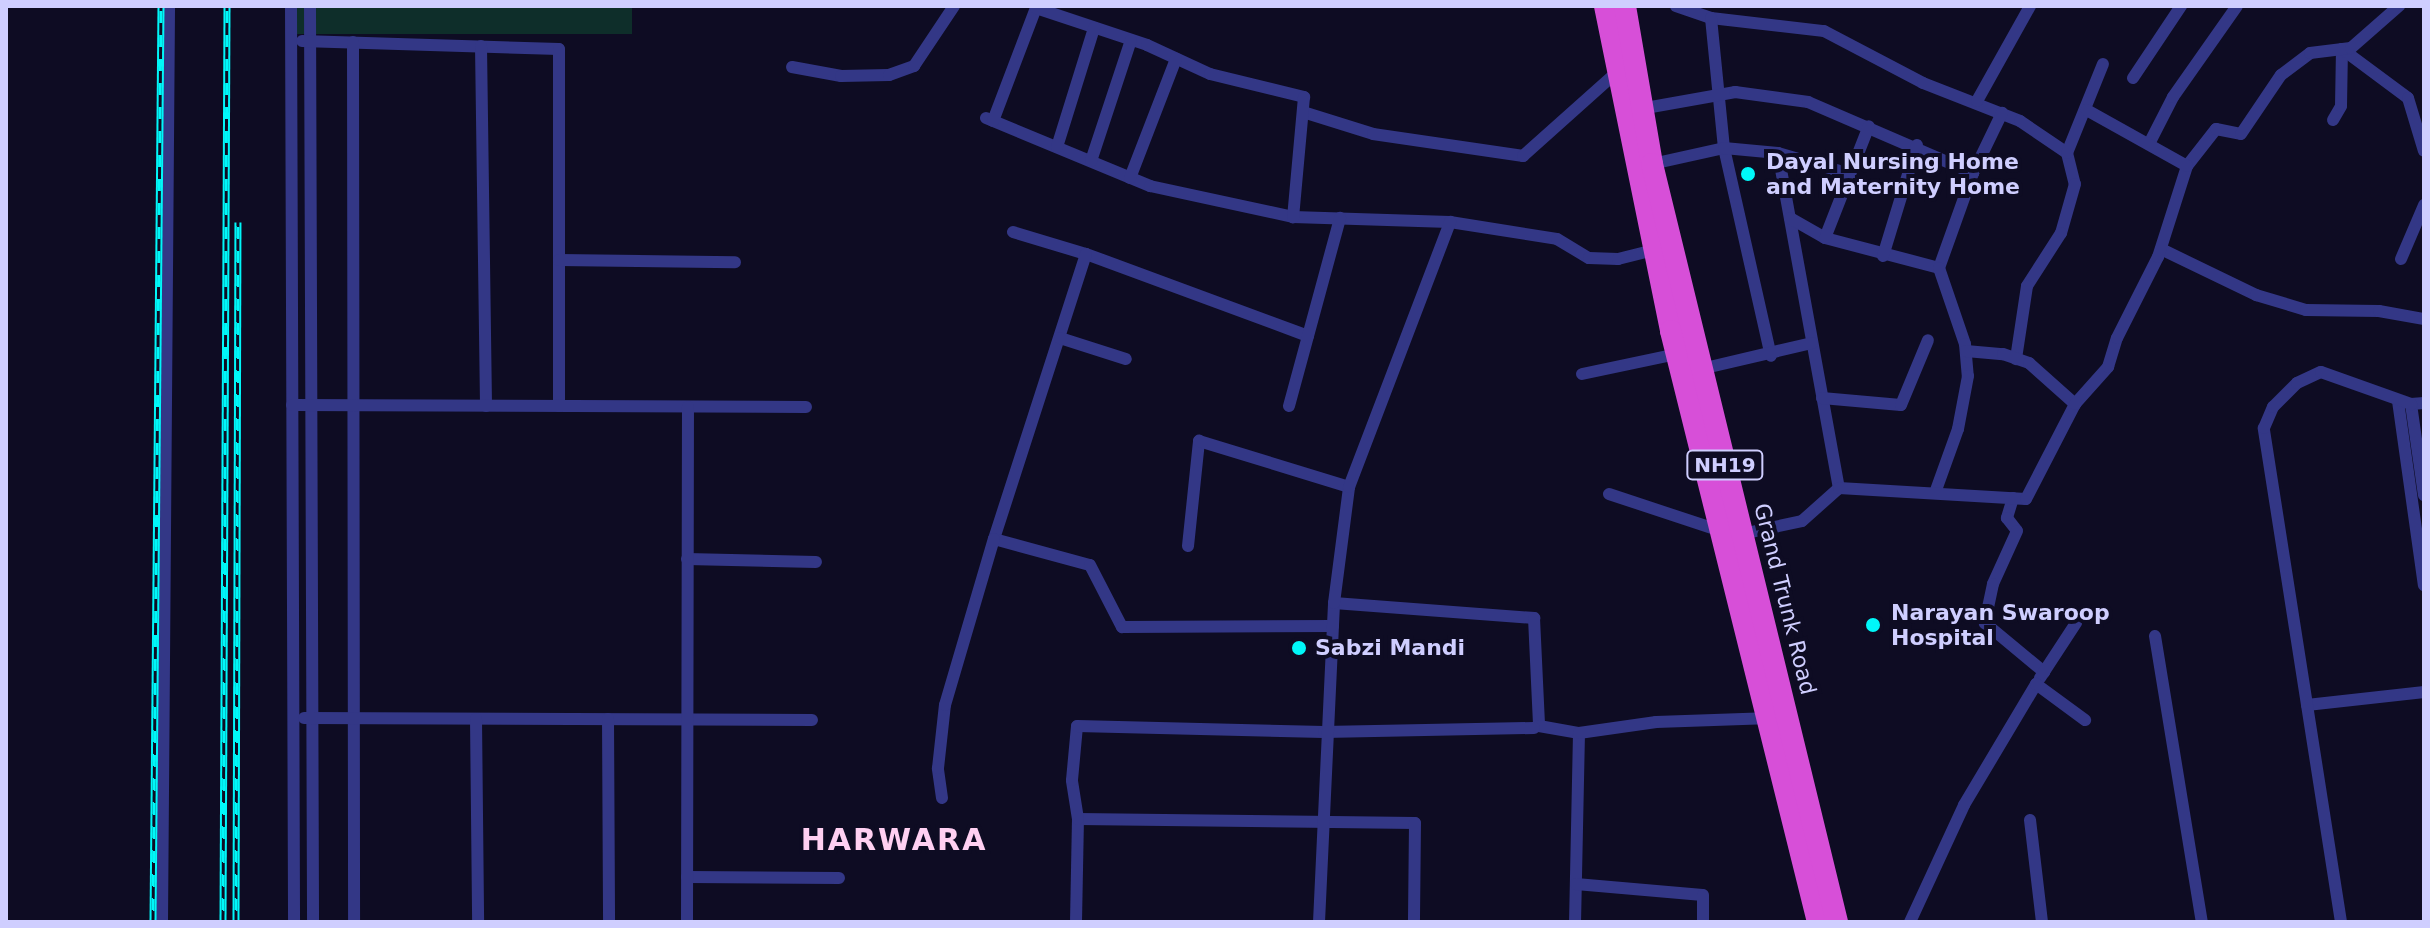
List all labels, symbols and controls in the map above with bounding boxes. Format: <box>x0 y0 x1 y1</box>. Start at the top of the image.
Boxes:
place label: Dayal Nursing Home and Maternity Home <box>1766 148 2020 200</box>
marker: Dayal Nursing Home and Maternity Home <box>1737 163 1759 185</box>
road number: NH19 <box>1685 449 1765 481</box>
street label: Grand Trunk Road <box>1748 500 1822 698</box>
place label: Narayan Swaroop Hospital <box>1891 599 2110 650</box>
marker: Narayan Swaroop Hospital <box>1862 614 1884 636</box>
place label: Sabzi Mandi <box>1315 635 1465 661</box>
marker: Sabzi Mandi <box>1290 639 1308 657</box>
district label: HARWARA <box>801 822 987 858</box>

